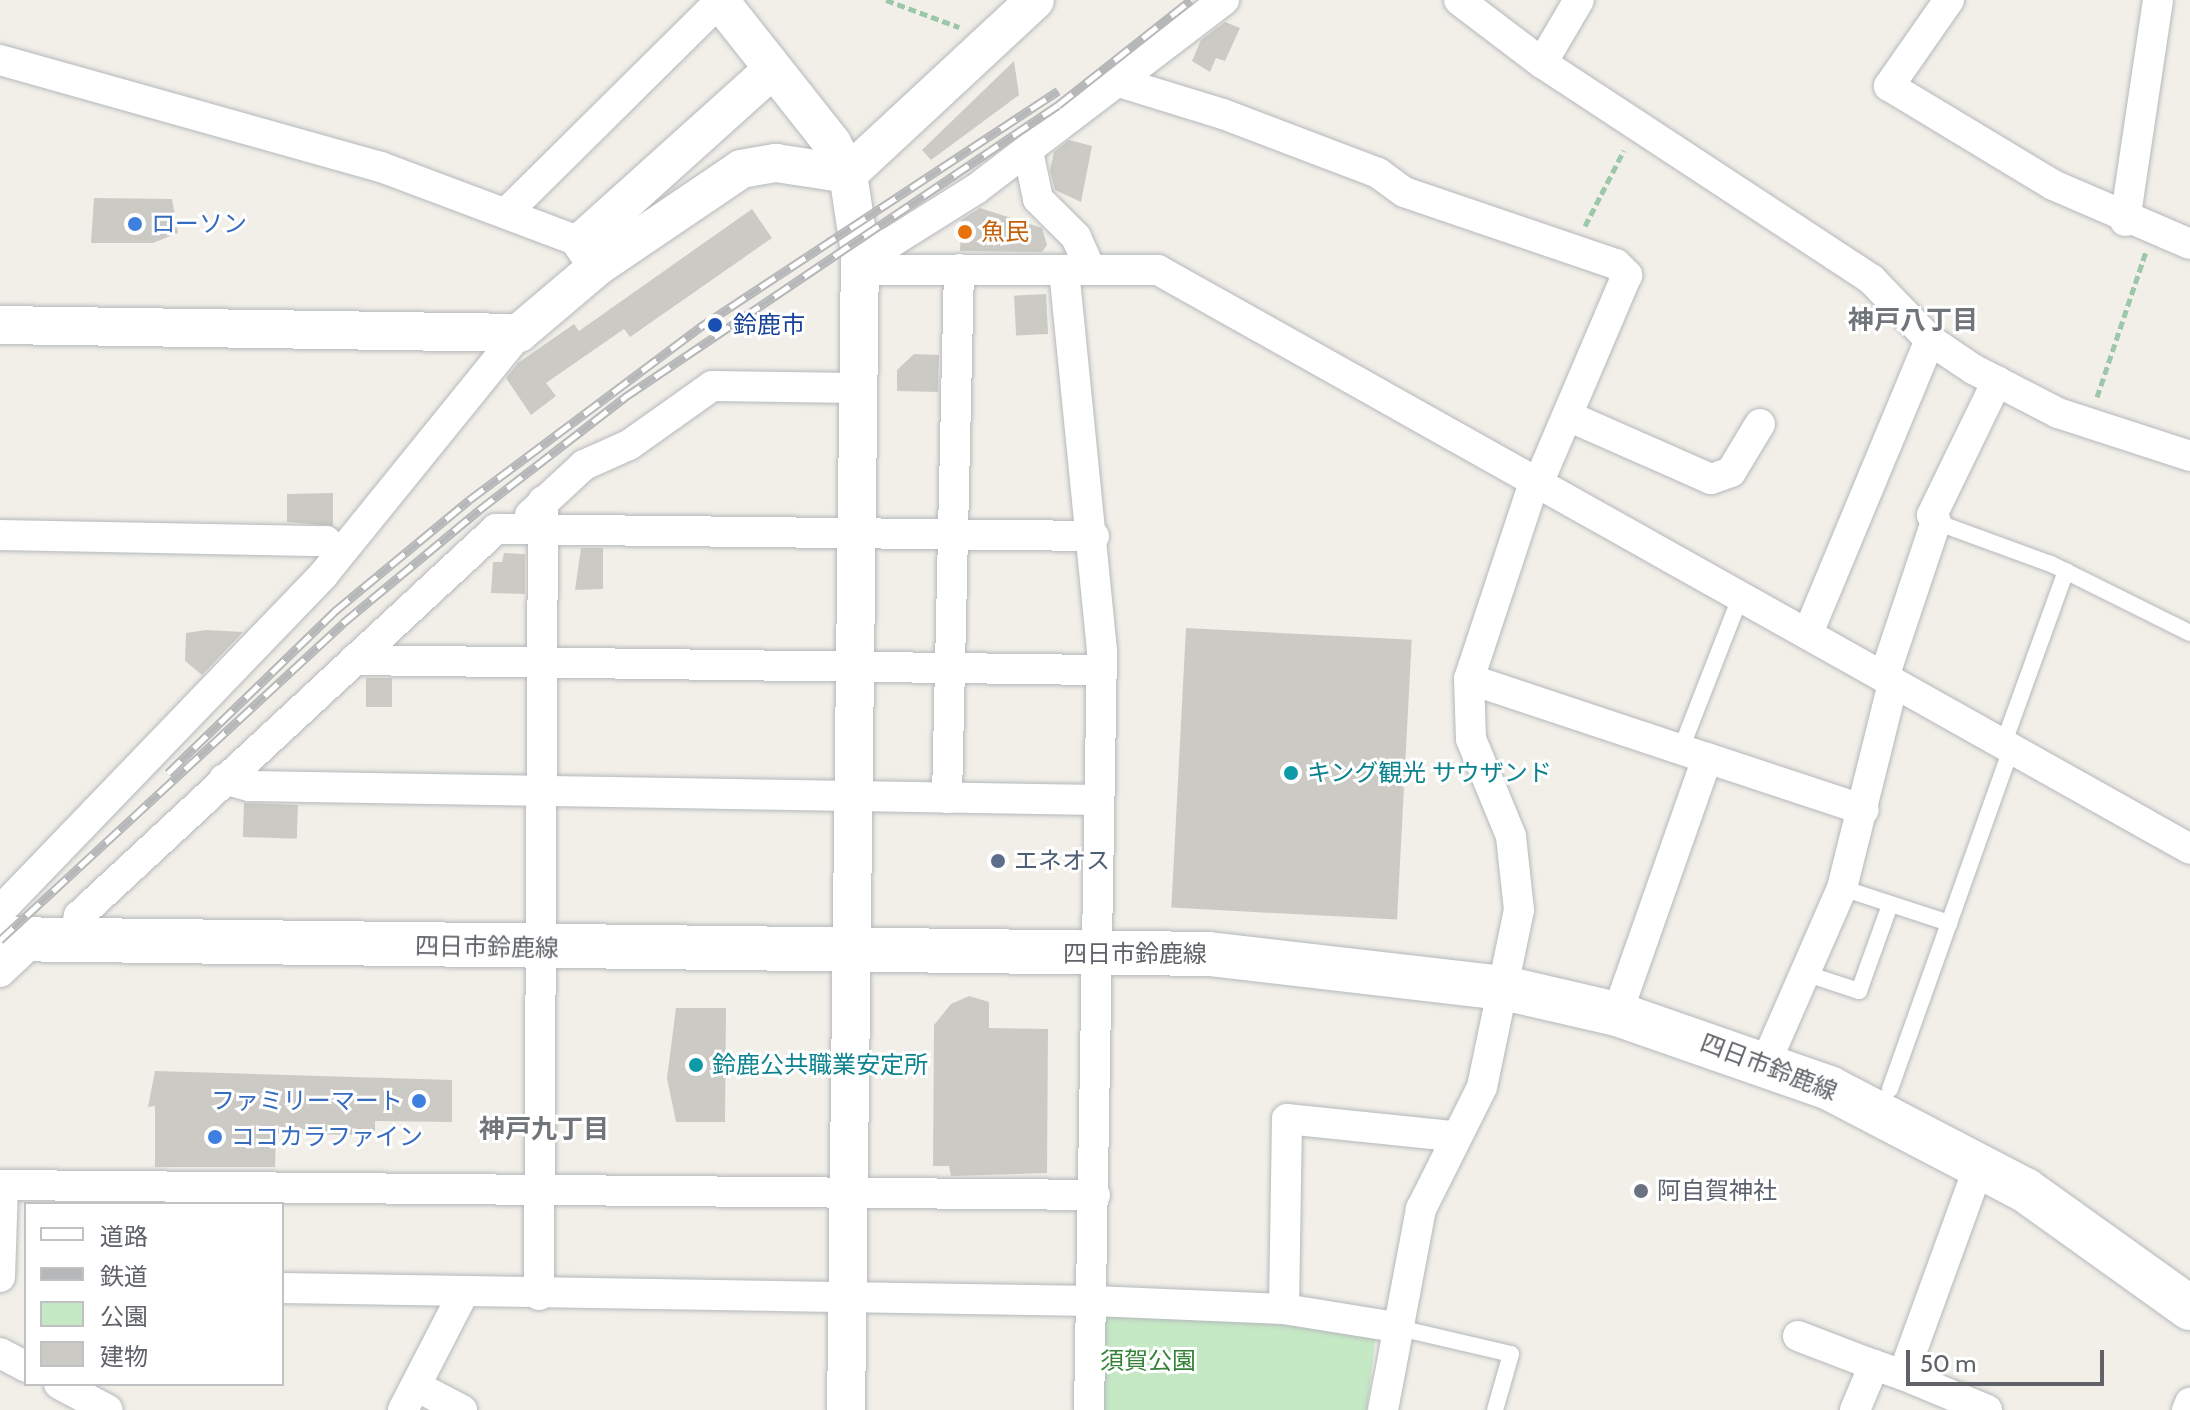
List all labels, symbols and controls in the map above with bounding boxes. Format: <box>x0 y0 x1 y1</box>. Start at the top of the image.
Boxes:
place label: ローソン <box>151 210 247 238</box>
marker: ローソン <box>126 215 144 233</box>
place label: 魚民 <box>981 218 1029 246</box>
marker: 魚民 <box>956 223 974 241</box>
district label: 神戸八丁目 <box>1848 305 1978 337</box>
place label: 鈴鹿市 <box>733 311 805 339</box>
marker: 鈴鹿市 <box>704 314 726 336</box>
place label: キング観光 サウザンド <box>1307 759 1552 787</box>
marker: キング観光 サウザンド <box>1282 764 1300 782</box>
place label: エネオス <box>1014 847 1110 875</box>
marker: エネオス <box>989 852 1007 870</box>
street label: 四日市鈴鹿線 <box>415 931 559 963</box>
street label: 四日市鈴鹿線 <box>1063 940 1207 968</box>
street label: 四日市鈴鹿線 <box>1697 1028 1841 1106</box>
place label: 鈴鹿公共職業安定所 <box>712 1051 928 1079</box>
marker: 鈴鹿公共職業安定所 <box>687 1056 705 1074</box>
place label: ファミリーマート <box>211 1087 403 1115</box>
marker: ファミリーマート <box>410 1092 428 1110</box>
district label: 神戸九丁目 <box>479 1114 609 1146</box>
place label: ココカラファイン <box>231 1123 423 1151</box>
marker: ココカラファイン <box>206 1128 224 1146</box>
place label: 阿自賀神社 <box>1657 1177 1777 1205</box>
marker: 阿自賀神社 <box>1632 1182 1650 1200</box>
legend <box>24 1202 284 1386</box>
text: 道路 <box>100 1222 148 1251</box>
text: 鉄道 <box>100 1262 148 1291</box>
text: 公園 <box>100 1302 148 1331</box>
scale bar <box>1910 1334 2108 1384</box>
text: 建物 <box>100 1342 148 1371</box>
park label: 須賀公園 <box>1100 1347 1196 1375</box>
text: 50 m <box>1920 1349 1976 1378</box>

